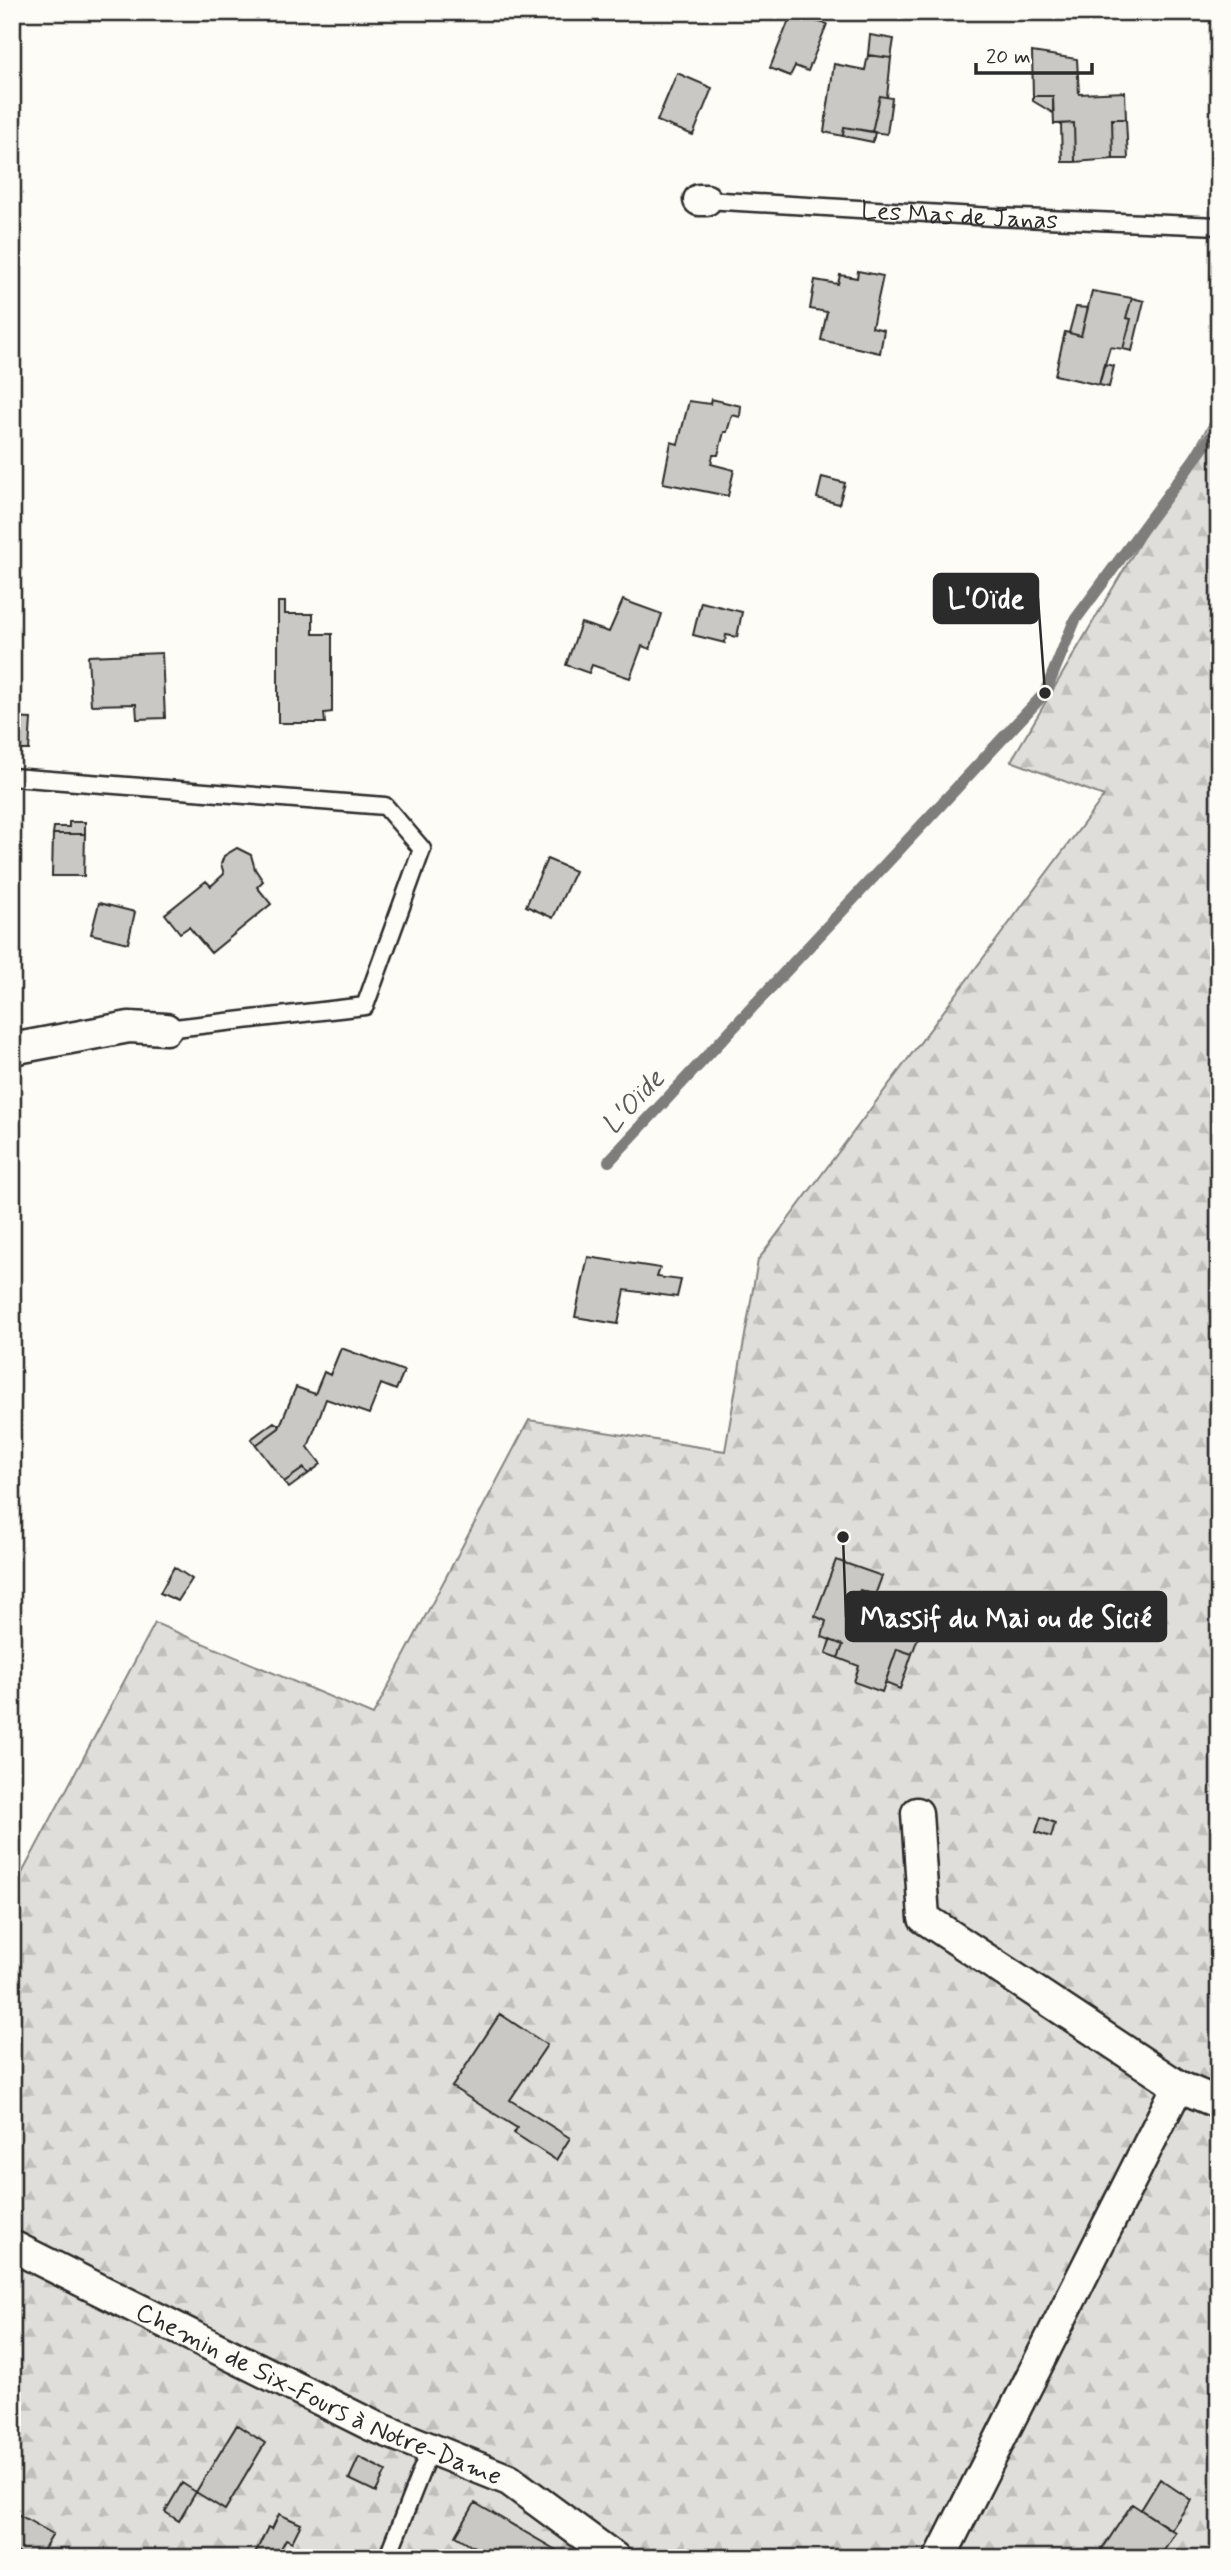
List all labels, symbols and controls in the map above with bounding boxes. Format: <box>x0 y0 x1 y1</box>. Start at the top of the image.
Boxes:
scale bar <box>976 32 1091 76</box>
text: 20 m <box>986 43 1031 71</box>
street label: Les Mas de Janas <box>860 194 1059 239</box>
callout: L'Oïde <box>934 574 1038 623</box>
text: L'Oïde <box>948 582 1024 619</box>
water label: L'Oïde <box>594 1061 674 1143</box>
callout: Massif du Mai ou de Sicié <box>846 1592 1166 1641</box>
text: Massif du Mai ou de Sicié <box>860 1601 1152 1638</box>
street label: Chemin de Six-Fours à Notre-Dame <box>130 2295 507 2494</box>

